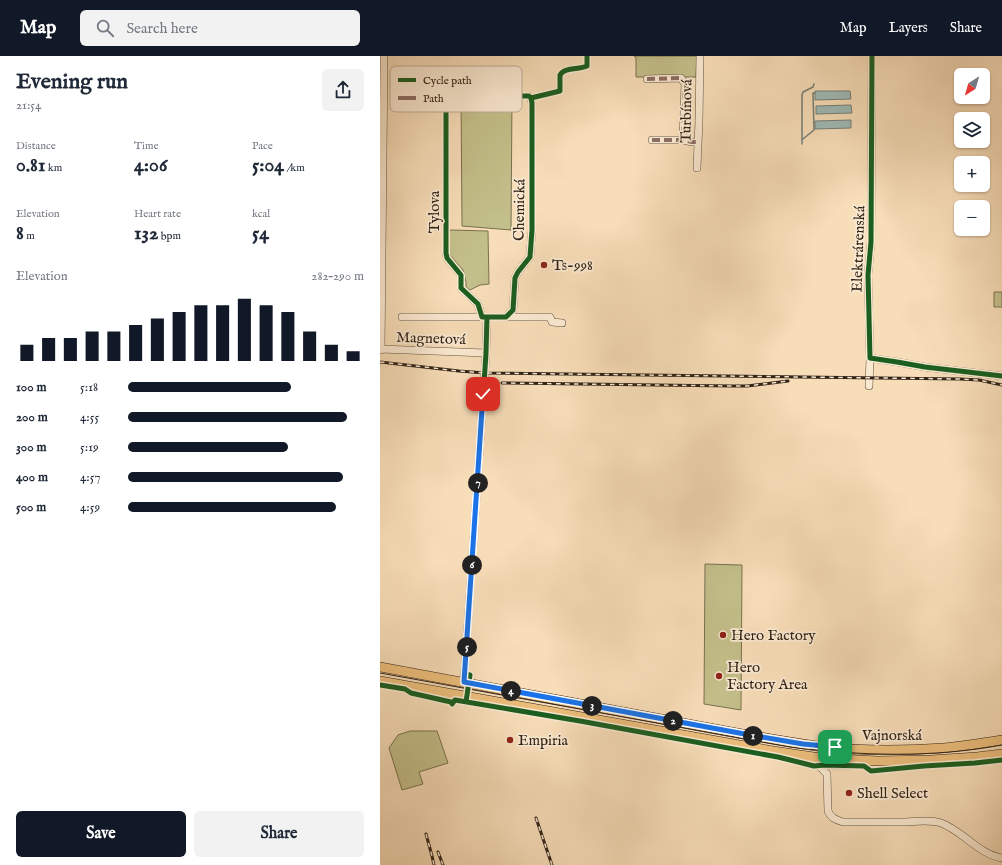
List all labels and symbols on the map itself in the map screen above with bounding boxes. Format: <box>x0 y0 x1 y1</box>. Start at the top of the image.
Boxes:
legend <box>390 66 522 112</box>
north arrow <box>954 68 990 104</box>
text: Cycle path <box>423 74 472 88</box>
street label: Turbínová <box>676 78 697 143</box>
text: Path <box>423 92 444 106</box>
street label: Chemická <box>509 178 530 241</box>
street label: Tylova <box>425 190 444 233</box>
street label: Elektrárenská <box>847 205 870 293</box>
place label: Ts-998 <box>552 256 593 275</box>
marker: Ts-998 <box>539 260 549 270</box>
street label: Magnetová <box>396 328 467 349</box>
pin <box>466 377 500 411</box>
pin: 7 <box>468 473 488 493</box>
pin: 6 <box>462 555 482 575</box>
place label: Hero Factory <box>731 626 816 645</box>
marker: Hero Factory <box>718 630 728 640</box>
pin: 5 <box>457 637 477 657</box>
place label: Hero Factory Area <box>727 658 808 694</box>
marker: Hero Factory Area <box>714 671 724 681</box>
pin: 4 <box>501 681 521 701</box>
pin: 3 <box>582 696 602 716</box>
pin: 2 <box>663 711 683 731</box>
pin: 1 <box>743 726 763 746</box>
street label: Vajnorská <box>861 726 923 745</box>
pin <box>818 730 852 764</box>
place label: Empiria <box>518 731 569 750</box>
marker: Empiria <box>505 735 515 745</box>
place label: Shell Select <box>857 784 928 803</box>
marker: Shell Select <box>844 788 854 798</box>

